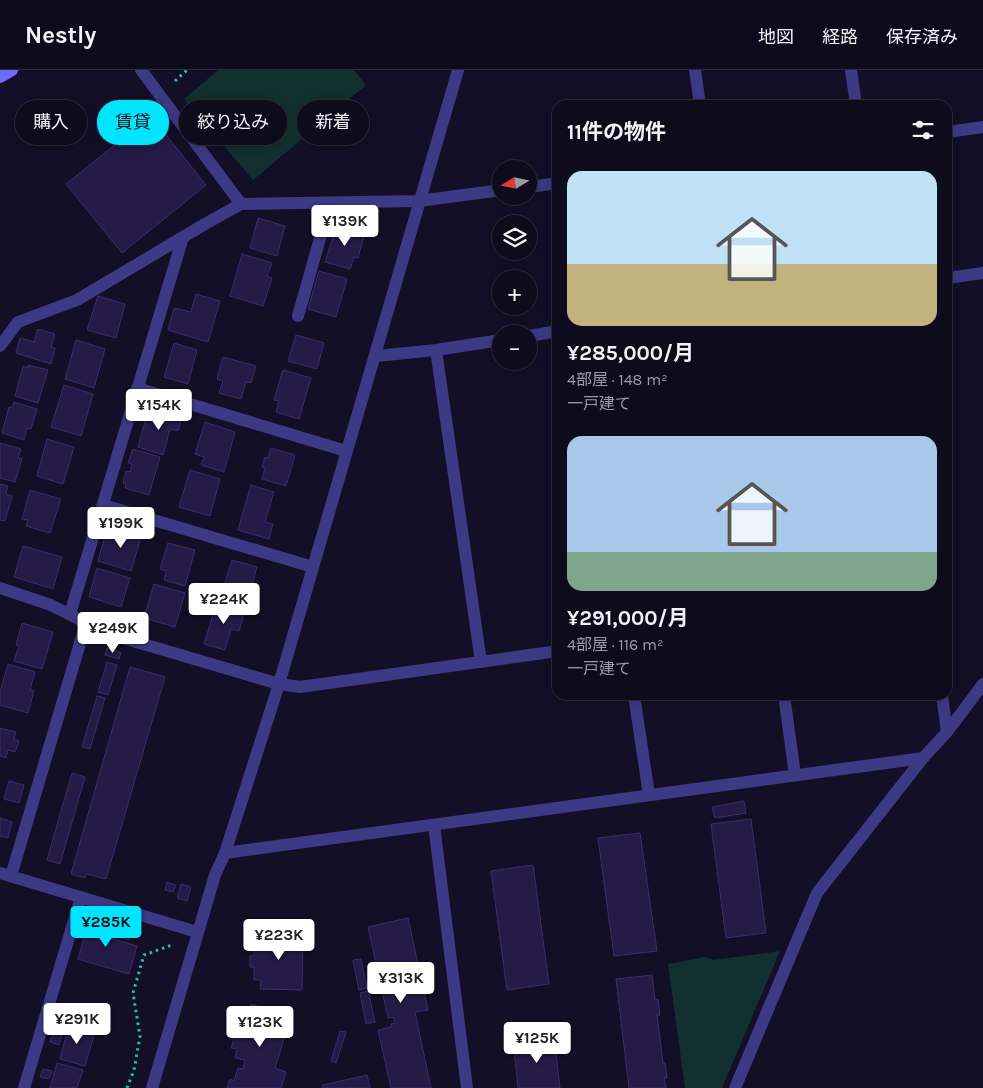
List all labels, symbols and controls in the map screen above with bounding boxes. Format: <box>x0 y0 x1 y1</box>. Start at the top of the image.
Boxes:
text: Nestly <box>25 21 96 49</box>
text: 地図 <box>758 26 794 48</box>
text: 経路 <box>822 26 858 48</box>
text: 保存済み <box>886 26 958 48</box>
chip: 購入 <box>15 100 87 145</box>
chip: 賃貸 <box>97 100 169 145</box>
chip: 絞り込み <box>179 100 287 145</box>
chip: 新着 <box>297 100 369 145</box>
icon: filters <box>909 116 937 144</box>
text: 11件の物件 <box>567 120 666 144</box>
north arrow <box>492 160 538 205</box>
map controls <box>492 160 537 370</box>
pin: ¥139K <box>310 204 380 247</box>
icon: home <box>707 204 797 294</box>
text: ¥139K <box>322 211 368 230</box>
button: layers <box>492 215 537 260</box>
button: + <box>492 270 537 315</box>
button: − <box>492 325 537 370</box>
text: ¥285,000/月 <box>567 341 694 365</box>
text: 4部屋 · 148 m² <box>567 370 668 389</box>
pin: ¥154K <box>124 388 194 431</box>
text: 一戸建て <box>567 394 631 413</box>
text: ¥154K <box>137 395 181 414</box>
icon: home <box>707 469 797 559</box>
pin: ¥199K <box>86 506 156 549</box>
text: ¥199K <box>98 513 144 532</box>
pin: ¥224K <box>189 582 259 625</box>
text: ¥224K <box>200 589 248 608</box>
text: ¥291,000/月 <box>567 606 688 630</box>
pin: ¥249K <box>78 612 148 654</box>
text: ¥249K <box>89 618 137 637</box>
text: 4部屋 · 116 m² <box>567 635 663 654</box>
text: 一戸建て <box>567 659 631 678</box>
pin: ¥285K <box>71 906 141 948</box>
text: ¥285K <box>81 912 131 931</box>
pin: ¥223K <box>244 918 314 961</box>
text: ¥223K <box>254 925 304 944</box>
pin: ¥313K <box>366 962 436 1004</box>
text: ¥313K <box>378 968 424 987</box>
pin: ¥291K <box>42 1002 112 1045</box>
pin: ¥123K <box>225 1006 295 1048</box>
text: ¥291K <box>55 1009 100 1028</box>
text: ¥123K <box>237 1012 283 1031</box>
pin: ¥125K <box>502 1022 572 1064</box>
text: ¥125K <box>515 1028 559 1047</box>

